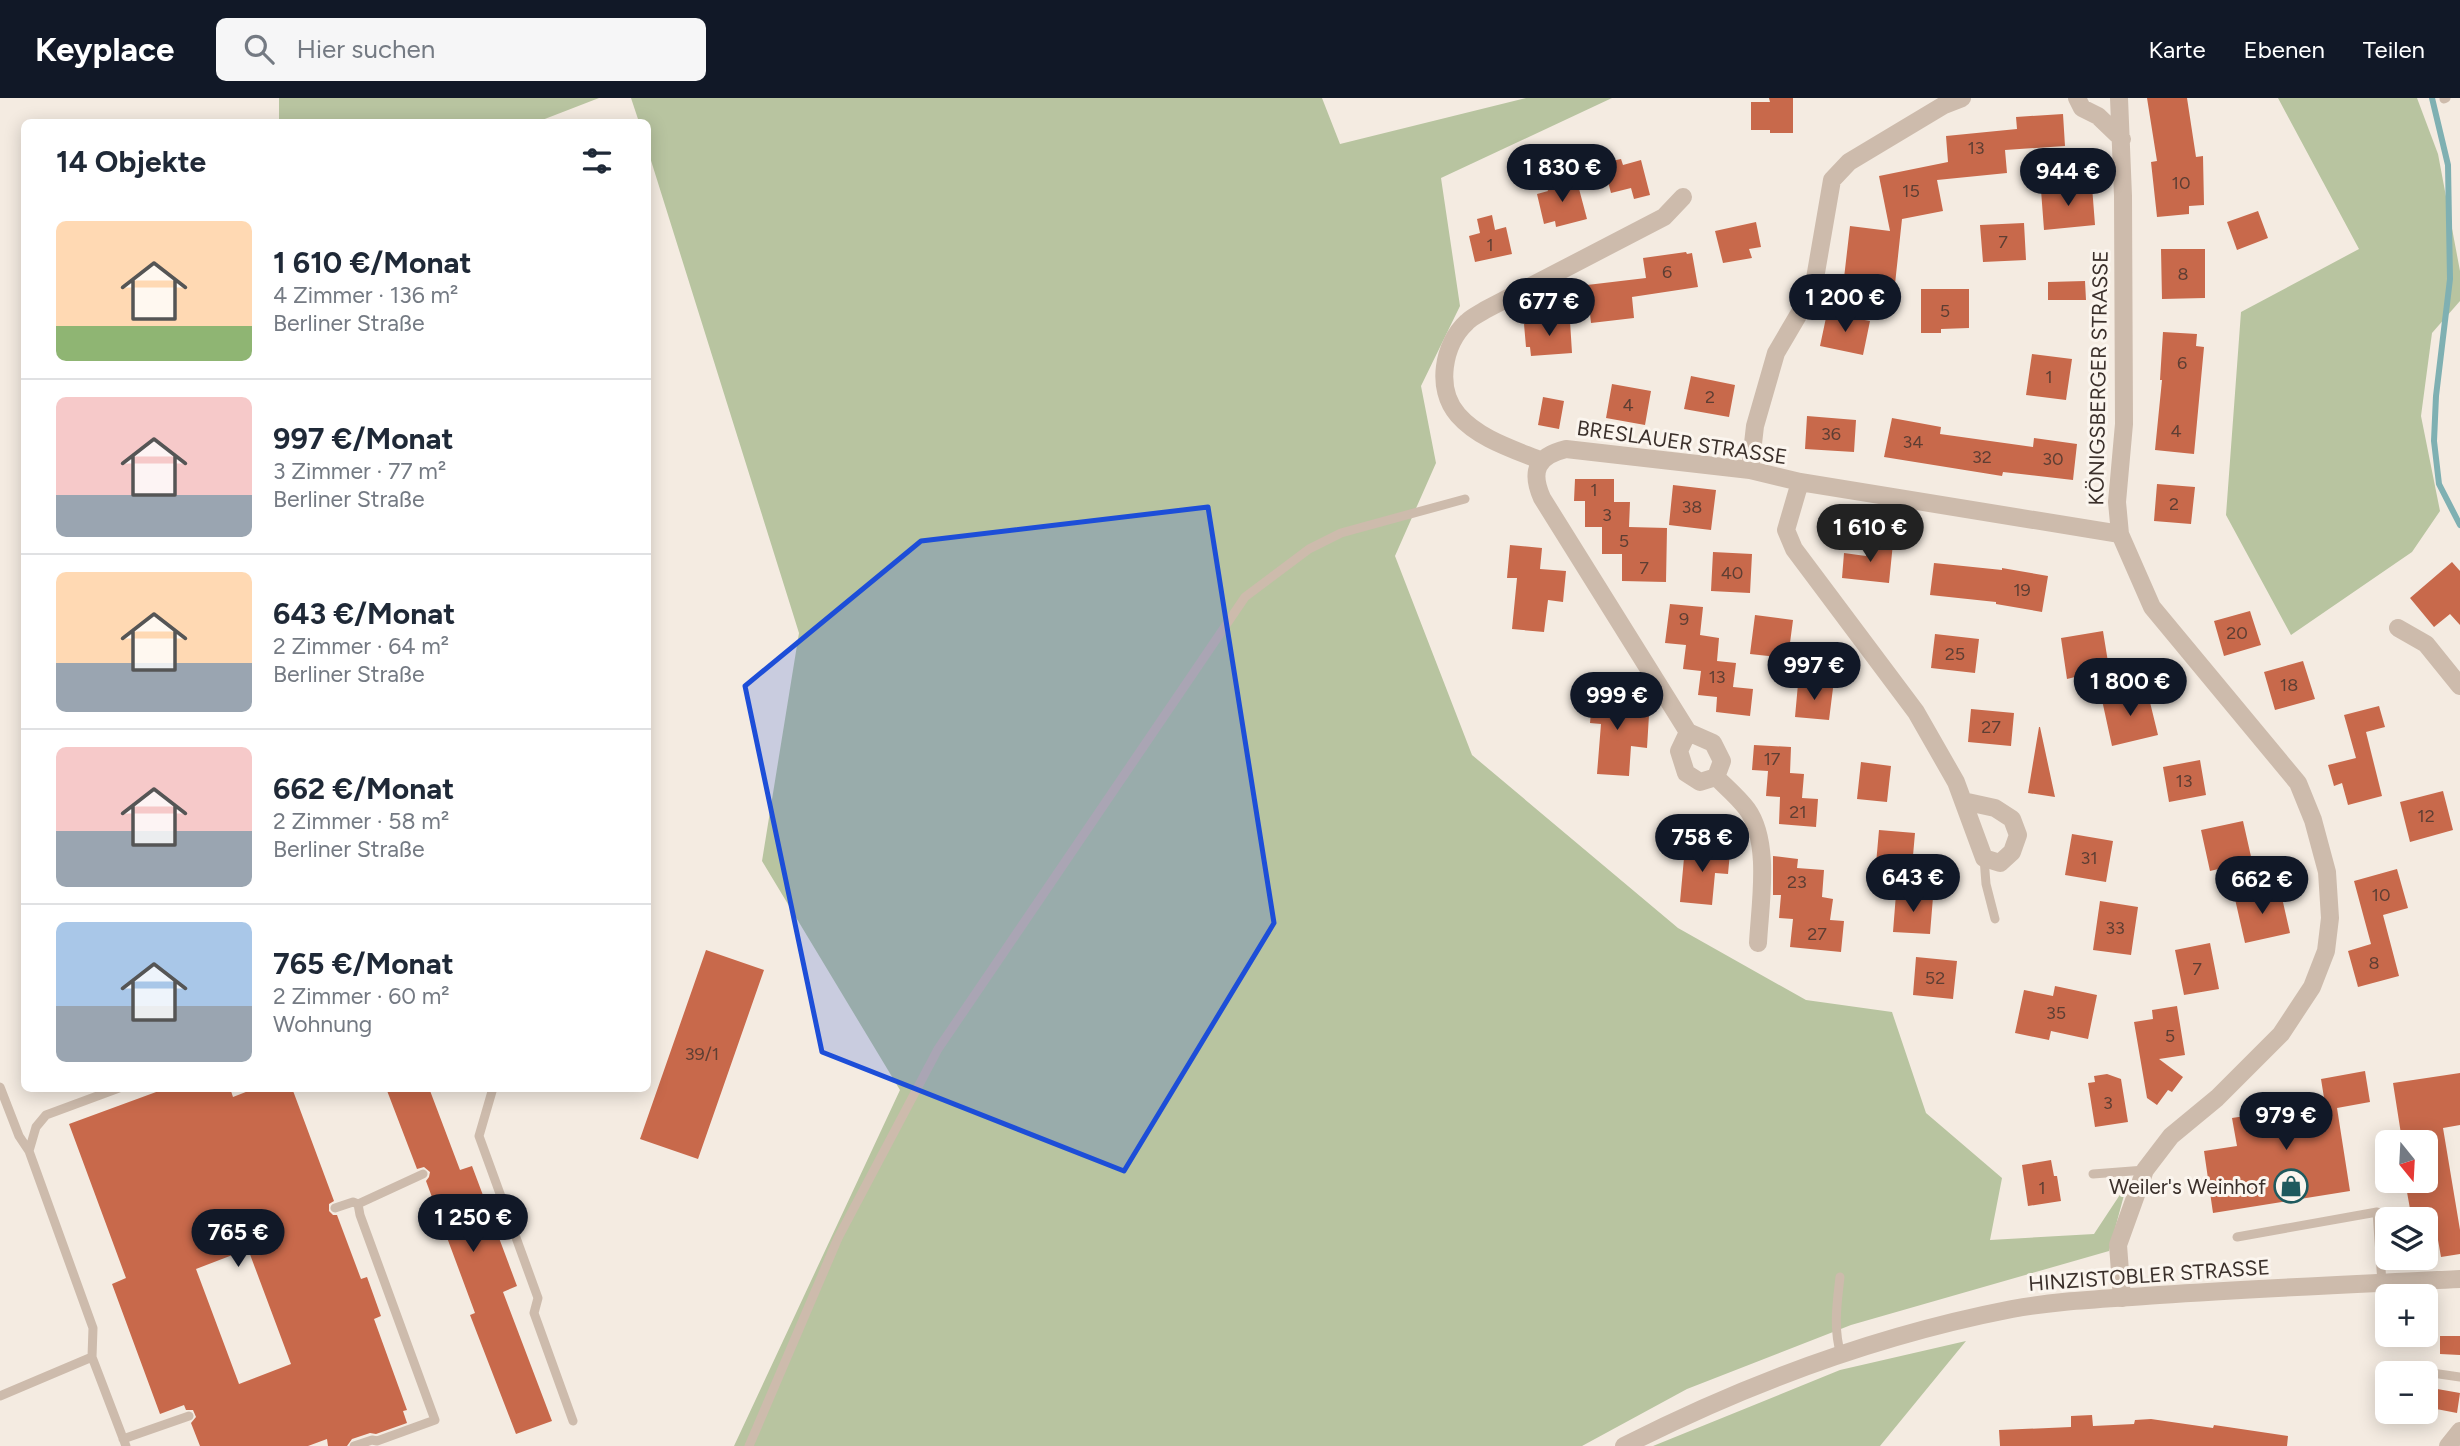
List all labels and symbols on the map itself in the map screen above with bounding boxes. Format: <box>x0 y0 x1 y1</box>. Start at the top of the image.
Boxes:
house number: 13 <box>1967 137 1985 159</box>
pin: 1 830 € <box>1497 144 1627 204</box>
pin: 944 € <box>2019 148 2117 208</box>
house number: 10 <box>2172 172 2190 194</box>
house number: 15 <box>1902 180 1920 202</box>
house number: 7 <box>1998 231 2008 253</box>
house number: 1 <box>1486 234 1494 256</box>
street label: KÖNIGSBERGER STRASSE <box>2083 250 2113 506</box>
house number: 6 <box>1662 261 1672 283</box>
house number: 8 <box>2177 263 2189 285</box>
pin: 1 200 € <box>1780 274 1910 334</box>
pin: 677 € <box>1500 278 1598 338</box>
house number: 5 <box>1940 300 1950 322</box>
house number: 6 <box>2177 352 2187 374</box>
house number: 1 <box>2045 366 2053 388</box>
house number: 2 <box>1705 386 1715 408</box>
house number: 4 <box>1622 394 1634 416</box>
street label: BRESLAUER STRASSE <box>1575 415 1789 469</box>
house number: 4 <box>2170 420 2182 442</box>
house number: 36 <box>1821 423 1841 445</box>
house number: 34 <box>1903 431 1923 453</box>
house number: 32 <box>1972 446 1992 468</box>
house number: 30 <box>2042 448 2064 470</box>
house number: 1 <box>1590 479 1598 501</box>
house number: 2 <box>2169 493 2179 515</box>
house number: 38 <box>1682 496 1702 518</box>
house number: 3 <box>1602 504 1612 526</box>
pin: 1 610 € <box>1805 504 1935 564</box>
house number: 5 <box>1619 530 1629 552</box>
house number: 7 <box>1639 557 1649 579</box>
house number: 40 <box>1721 562 1743 584</box>
house number: 19 <box>2013 579 2031 601</box>
house number: 9 <box>1679 608 1689 630</box>
house number: 20 <box>2226 622 2248 644</box>
pin: 997 € <box>1765 642 1863 702</box>
house number: 25 <box>1945 643 1965 665</box>
pin: 1 800 € <box>2065 658 2195 718</box>
house number: 13 <box>1708 666 1726 688</box>
pin: 999 € <box>1568 672 1666 732</box>
house number: 18 <box>2280 674 2298 696</box>
house number: 27 <box>1981 716 2001 738</box>
house number: 17 <box>1763 748 1781 770</box>
house number: 13 <box>2175 770 2193 792</box>
house number: 21 <box>1789 801 1807 823</box>
house number: 12 <box>2417 805 2435 827</box>
pin: 758 € <box>1653 814 1751 874</box>
house number: 31 <box>2080 847 2098 869</box>
pin: 643 € <box>1864 854 1962 914</box>
pin: 662 € <box>2213 856 2311 916</box>
house number: 23 <box>1787 871 1807 893</box>
house number: 10 <box>2372 884 2390 906</box>
house number: 33 <box>2105 917 2125 939</box>
house number: 27 <box>1807 923 1827 945</box>
house number: 8 <box>2368 952 2380 974</box>
house number: 7 <box>2192 958 2202 980</box>
house number: 52 <box>1925 967 1945 989</box>
house number: 35 <box>2046 1002 2066 1024</box>
house number: 5 <box>2165 1025 2175 1047</box>
house number: 39/1 <box>685 1043 719 1065</box>
house number: 3 <box>2103 1092 2113 1114</box>
pin: 979 € <box>2237 1093 2335 1152</box>
north arrow <box>2375 1130 2438 1194</box>
shop icon: Weiler's Weinhof <box>2272 1167 2310 1205</box>
place label: Weiler's Weinhof <box>2109 1174 2266 1199</box>
house number: 1 <box>2038 1177 2046 1199</box>
pin: 1 250 € <box>408 1194 538 1254</box>
pin: 765 € <box>189 1210 287 1269</box>
street label: HINZISTOBLER STRASSE <box>2027 1254 2271 1296</box>

